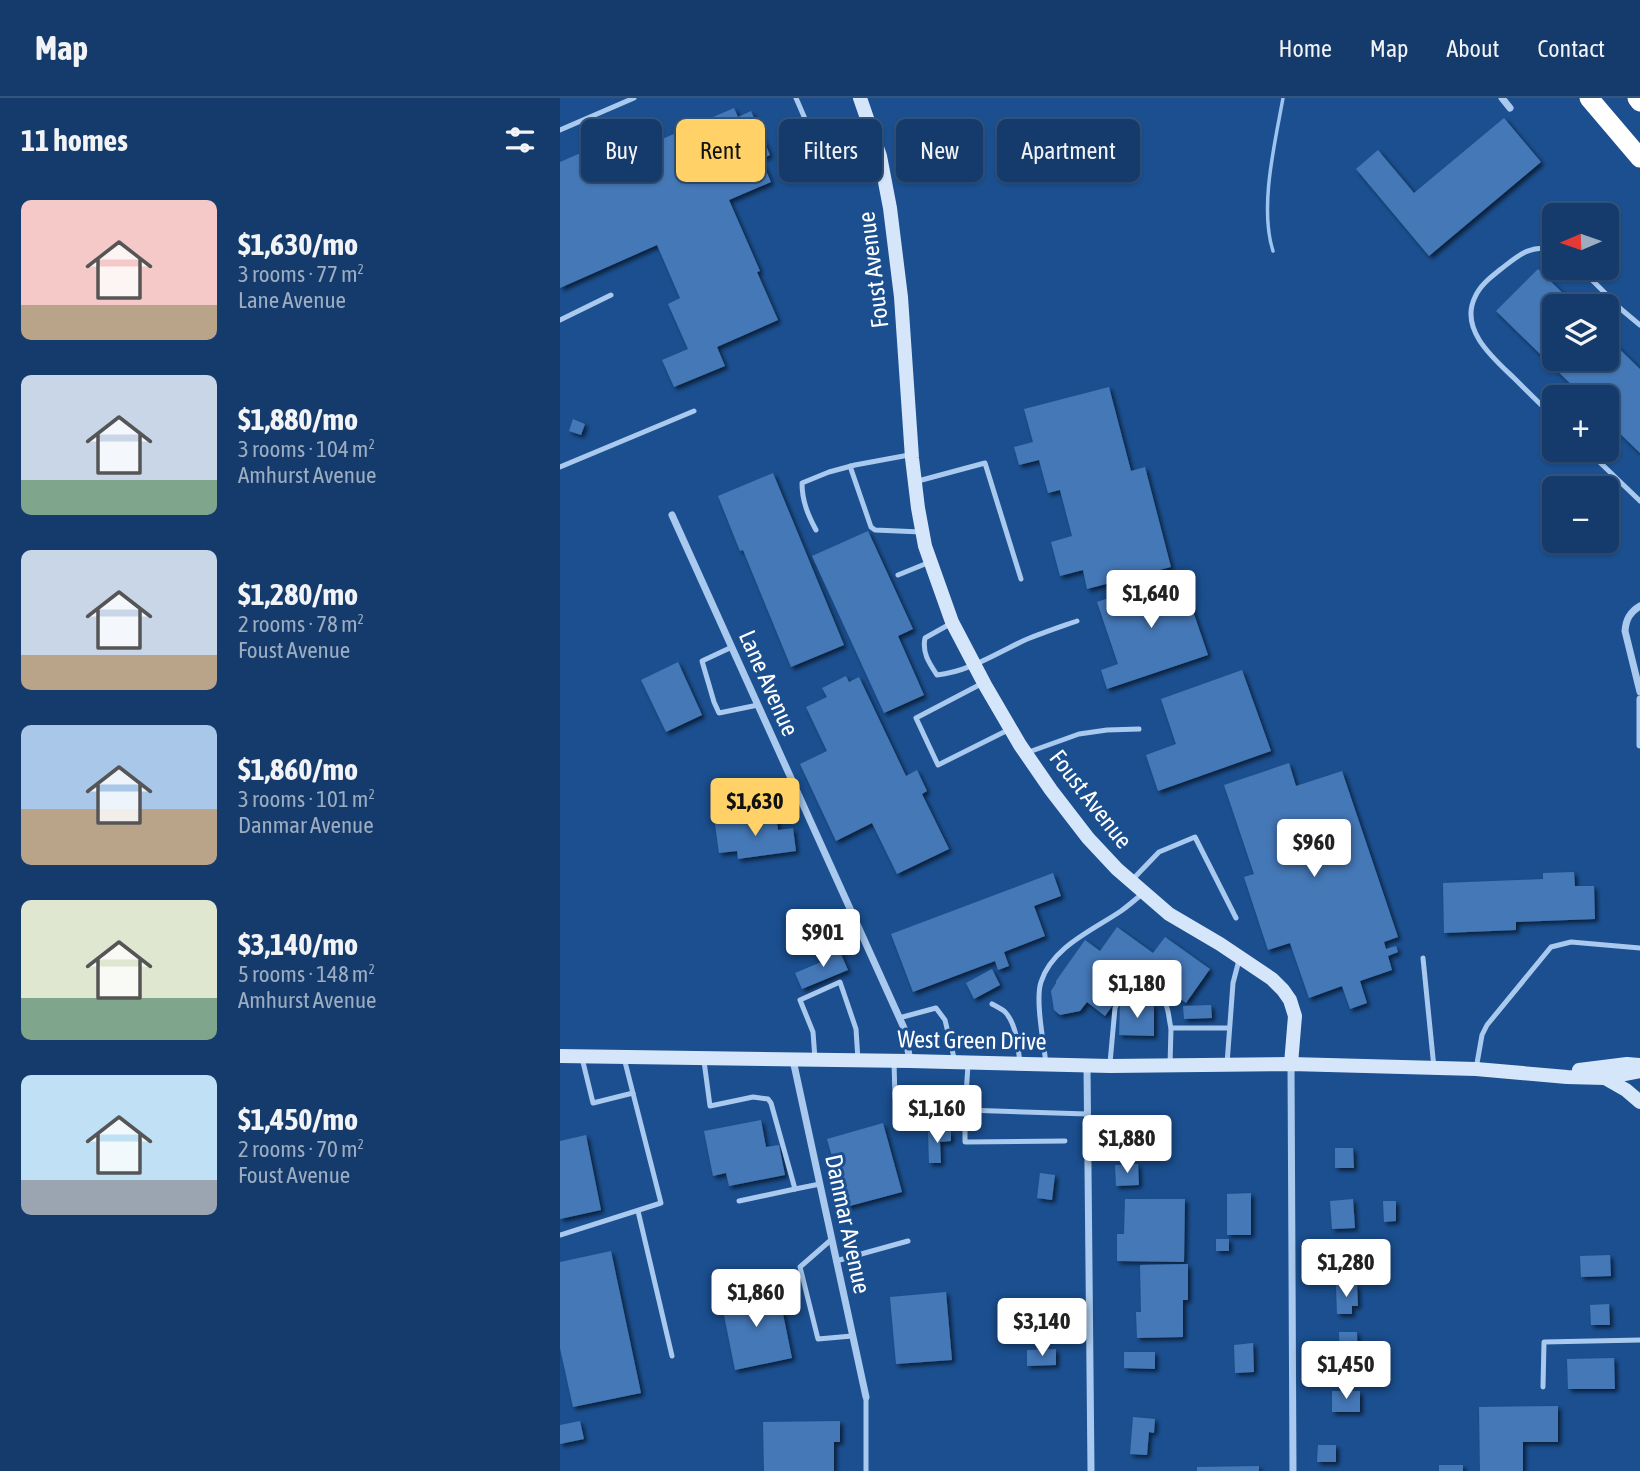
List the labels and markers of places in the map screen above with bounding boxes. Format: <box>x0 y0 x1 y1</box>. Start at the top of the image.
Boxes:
pin: $1,640 <box>1094 570 1208 630</box>
pin: $1,630 <box>698 778 812 838</box>
pin: $960 <box>1273 820 1355 879</box>
pin: $901 <box>782 910 864 969</box>
pin: $1,180 <box>1080 960 1194 1020</box>
pin: $1,160 <box>880 1086 994 1145</box>
pin: $1,880 <box>1070 1116 1184 1175</box>
pin: $1,280 <box>1289 1240 1403 1299</box>
pin: $1,860 <box>699 1270 813 1329</box>
pin: $3,140 <box>985 1298 1099 1358</box>
pin: $1,450 <box>1289 1342 1403 1401</box>

